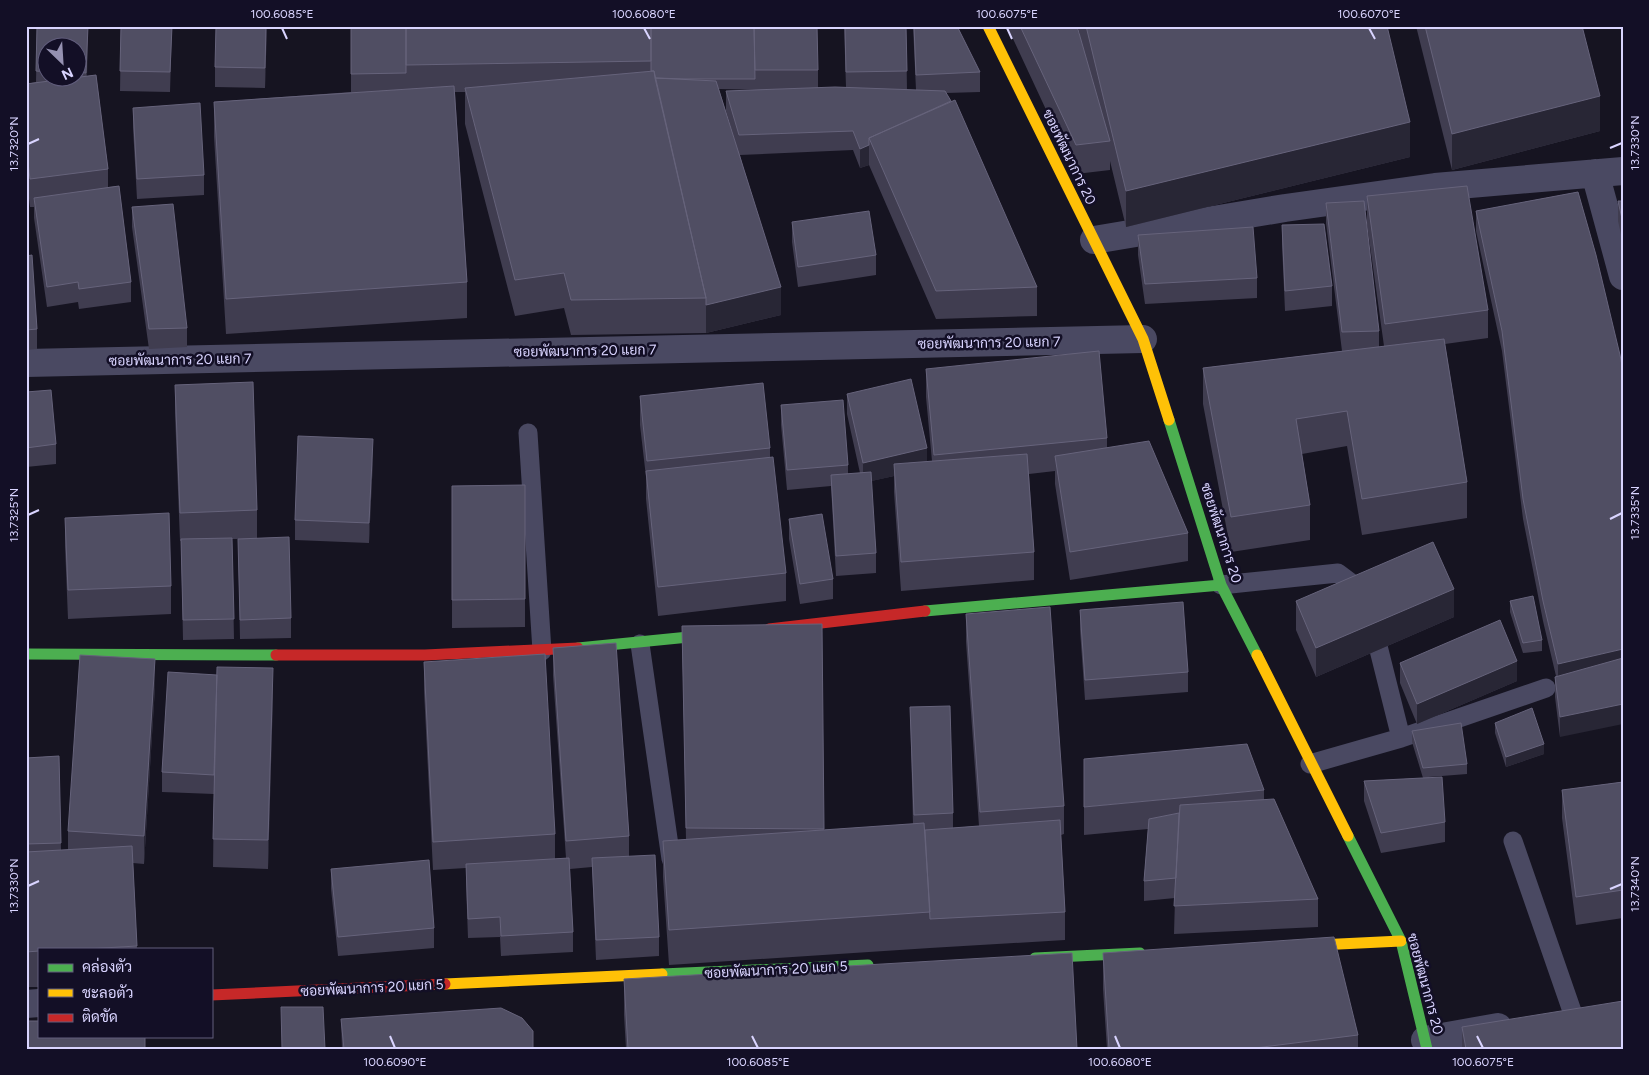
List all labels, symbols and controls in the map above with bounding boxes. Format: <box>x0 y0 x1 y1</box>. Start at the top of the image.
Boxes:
text: 100.6085°E <box>250 7 314 21</box>
text: 100.6080°E <box>612 7 676 21</box>
text: 100.6075°E <box>976 7 1038 21</box>
text: 100.6070°E <box>1338 7 1401 21</box>
north arrow <box>38 38 88 88</box>
text: N <box>59 63 76 83</box>
street label: ซอยพัฒนาการ 20 <box>1039 106 1099 208</box>
text: 13.7320°N <box>7 116 21 172</box>
text: 13.7330°N <box>1628 116 1642 170</box>
street label: ซอยพัฒนาการ 20 แยก 7 <box>917 333 1061 353</box>
street label: ซอยพัฒนาการ 20 แยก 7 <box>513 341 657 361</box>
street label: ซอยพัฒนาการ 20 แยก 7 <box>108 350 252 370</box>
street label: ซอยพัฒนาการ 20 <box>1197 481 1245 585</box>
text: 13.7335°N <box>1628 486 1642 540</box>
text: 13.7325°N <box>7 488 21 542</box>
text: 13.7340°N <box>1628 856 1642 912</box>
text: 13.7330°N <box>7 859 21 913</box>
street label: ซอยพัฒนาการ 20 <box>1403 931 1447 1037</box>
legend <box>38 948 212 1038</box>
text: คล่องตัว <box>82 957 132 976</box>
street label: ซอยพัฒนาการ 20 แยก 5 <box>704 958 848 982</box>
street label: ซอยพัฒนาการ 20 แยก 5 <box>300 976 444 1000</box>
text: ชะลอตัว <box>82 984 133 1002</box>
text: ติดขัด <box>82 1008 118 1026</box>
text: 100.6090°E <box>363 1055 427 1069</box>
text: 100.6085°E <box>726 1055 790 1069</box>
text: 100.6080°E <box>1088 1055 1152 1069</box>
text: 100.6075°E <box>1452 1055 1514 1069</box>

